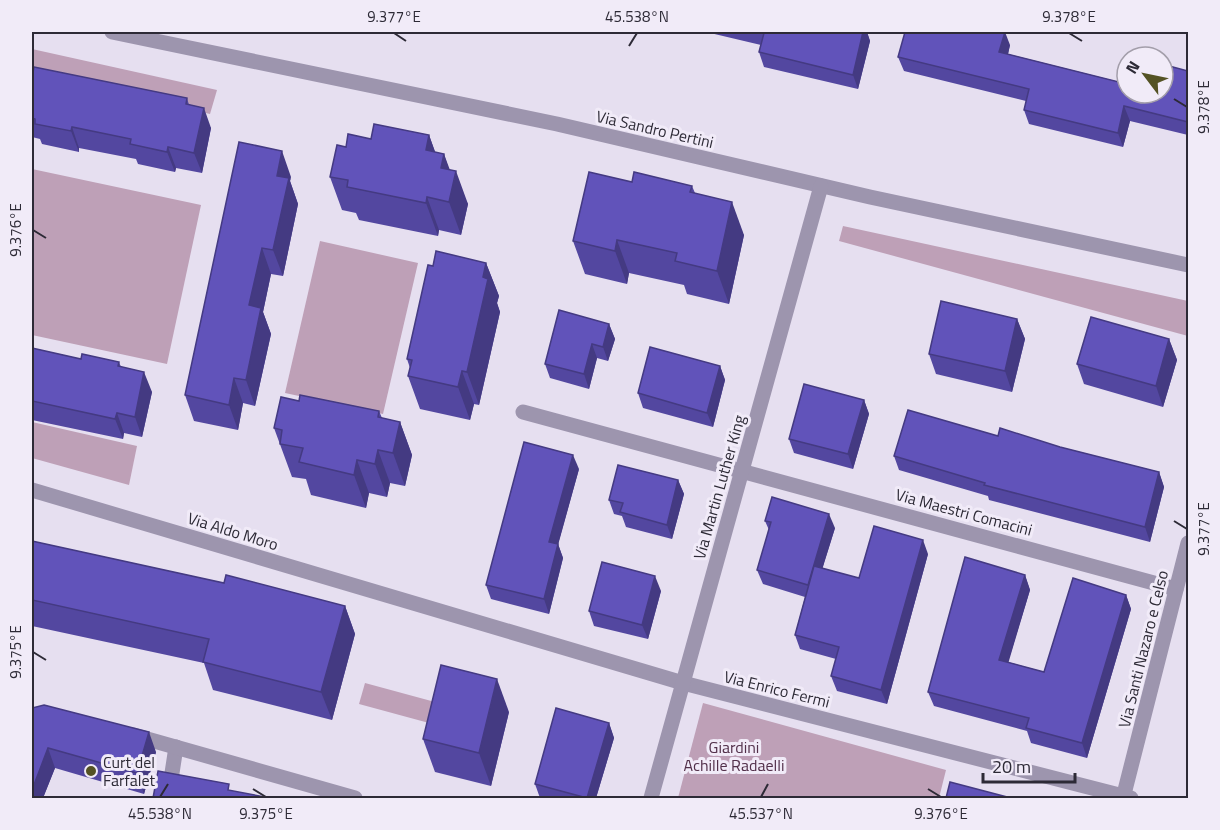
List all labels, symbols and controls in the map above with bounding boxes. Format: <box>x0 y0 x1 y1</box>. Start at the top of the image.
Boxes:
text: 9.377°E <box>367 5 421 28</box>
text: 45.538°N <box>605 5 669 28</box>
text: 9.378°E <box>1042 5 1096 28</box>
north arrow <box>1115 45 1175 105</box>
text: N <box>1119 56 1145 78</box>
text: 9.378°E <box>1192 80 1215 134</box>
street label: Via Sandro Pertini <box>594 104 716 154</box>
text: 9.376°E <box>4 203 27 257</box>
street label: Via Martin Luther King <box>687 412 751 562</box>
street label: Via Maestri Comacini <box>893 482 1035 542</box>
text: 9.377°E <box>1192 502 1215 556</box>
street label: Via Aldo Moro <box>185 506 281 556</box>
street label: Via Santi Nazaro e Celso <box>1112 568 1174 730</box>
text: 9.375°E <box>4 625 27 679</box>
street label: Via Enrico Fermi <box>722 664 832 714</box>
park label: Giardini Achille Radaelli <box>684 735 784 777</box>
scale bar <box>983 746 1074 784</box>
place label: Curt del Farfalet <box>103 750 155 792</box>
text: 20 m <box>992 753 1031 780</box>
marker: Curt del Farfalet <box>84 764 98 778</box>
text: 45.538°N <box>128 802 192 825</box>
text: 9.375°E <box>239 802 293 825</box>
text: 45.537°N <box>729 802 793 825</box>
text: 9.376°E <box>914 802 968 825</box>

